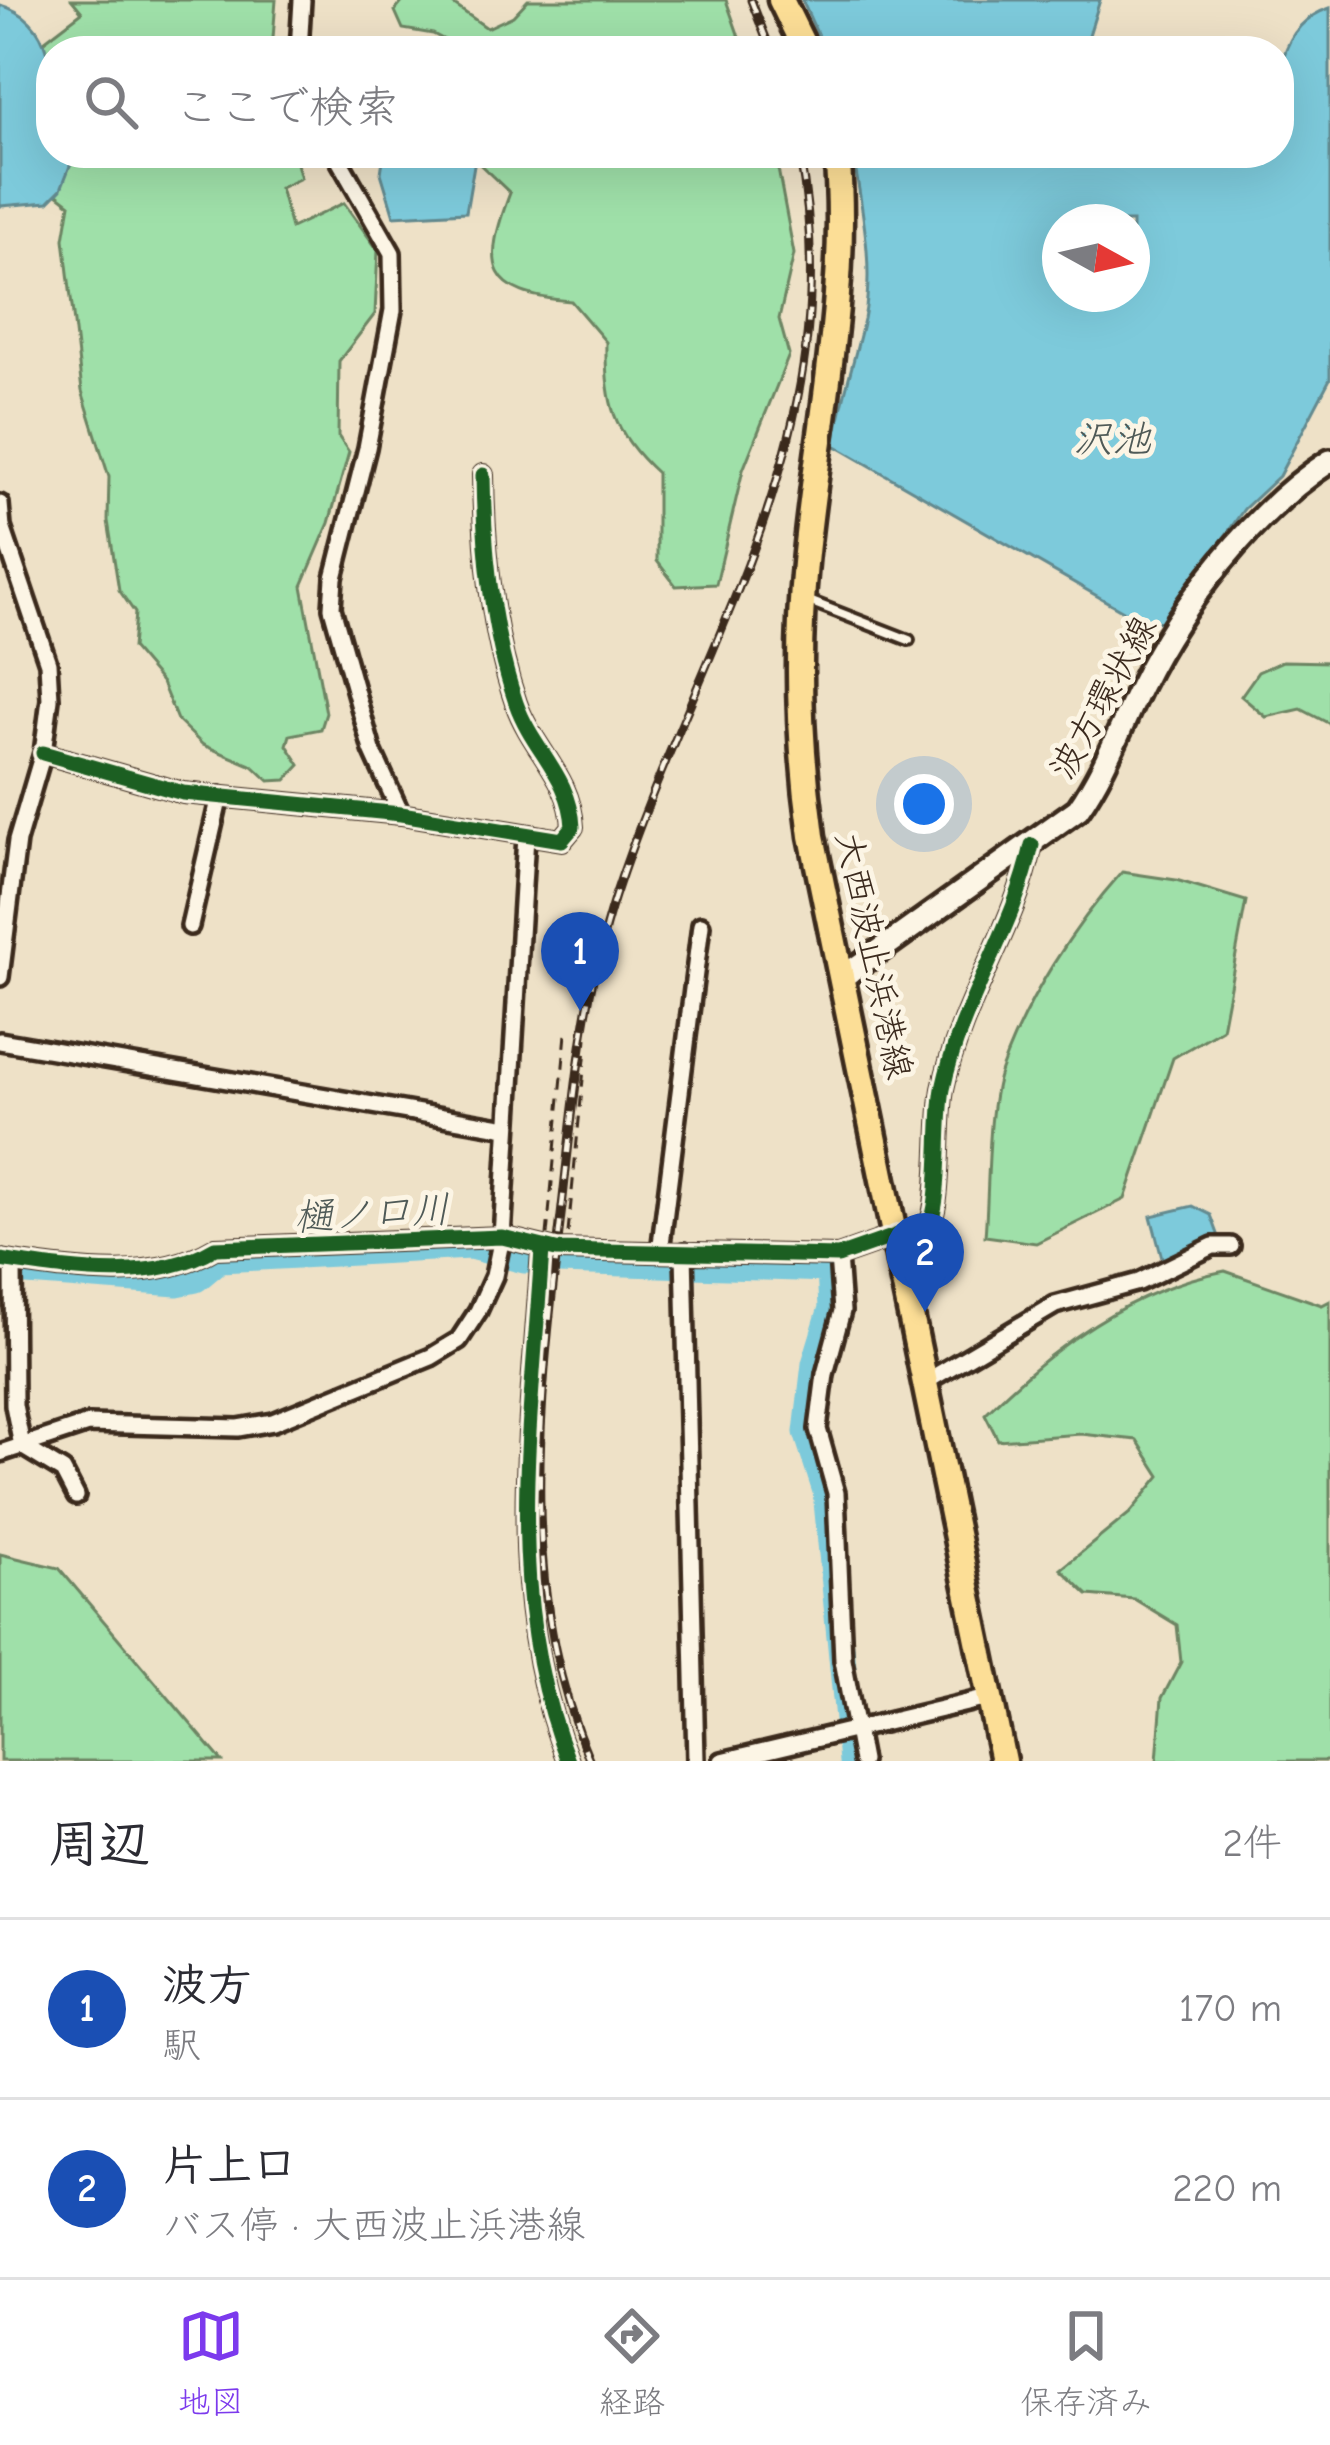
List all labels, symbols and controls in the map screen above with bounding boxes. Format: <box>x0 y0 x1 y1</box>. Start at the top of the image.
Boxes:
search box <box>36 36 1294 168</box>
icon: search <box>78 69 144 135</box>
text: ここで検索 <box>174 81 399 133</box>
north arrow <box>1042 204 1150 312</box>
water label: 沢池 <box>1073 417 1152 462</box>
street label: 波方環状線 <box>1042 609 1165 786</box>
your location <box>894 774 954 834</box>
street label: 大西波止浜港線 <box>827 828 920 1083</box>
pin: 1 <box>541 912 619 1011</box>
water label: 樋ノ口川 <box>293 1187 451 1240</box>
pin: 2 <box>886 1213 964 1312</box>
text: 周辺 <box>48 1815 150 1874</box>
text: 2件 <box>1223 1821 1282 1866</box>
text: 波方 <box>162 1959 252 2011</box>
text: 1 <box>79 1986 95 2031</box>
text: 170 m <box>1179 1986 1282 2031</box>
text: 駅 <box>162 2023 201 2068</box>
text: 片上口 <box>162 2139 297 2191</box>
text: 2 <box>77 2166 97 2211</box>
text: 220 m <box>1172 2166 1282 2211</box>
text: バス停 · 大西波止浜港線 <box>162 2203 585 2248</box>
tab: 地図 <box>178 2303 244 2423</box>
tab: 経路 <box>599 2303 665 2423</box>
tab: 保存済み <box>1020 2303 1152 2423</box>

